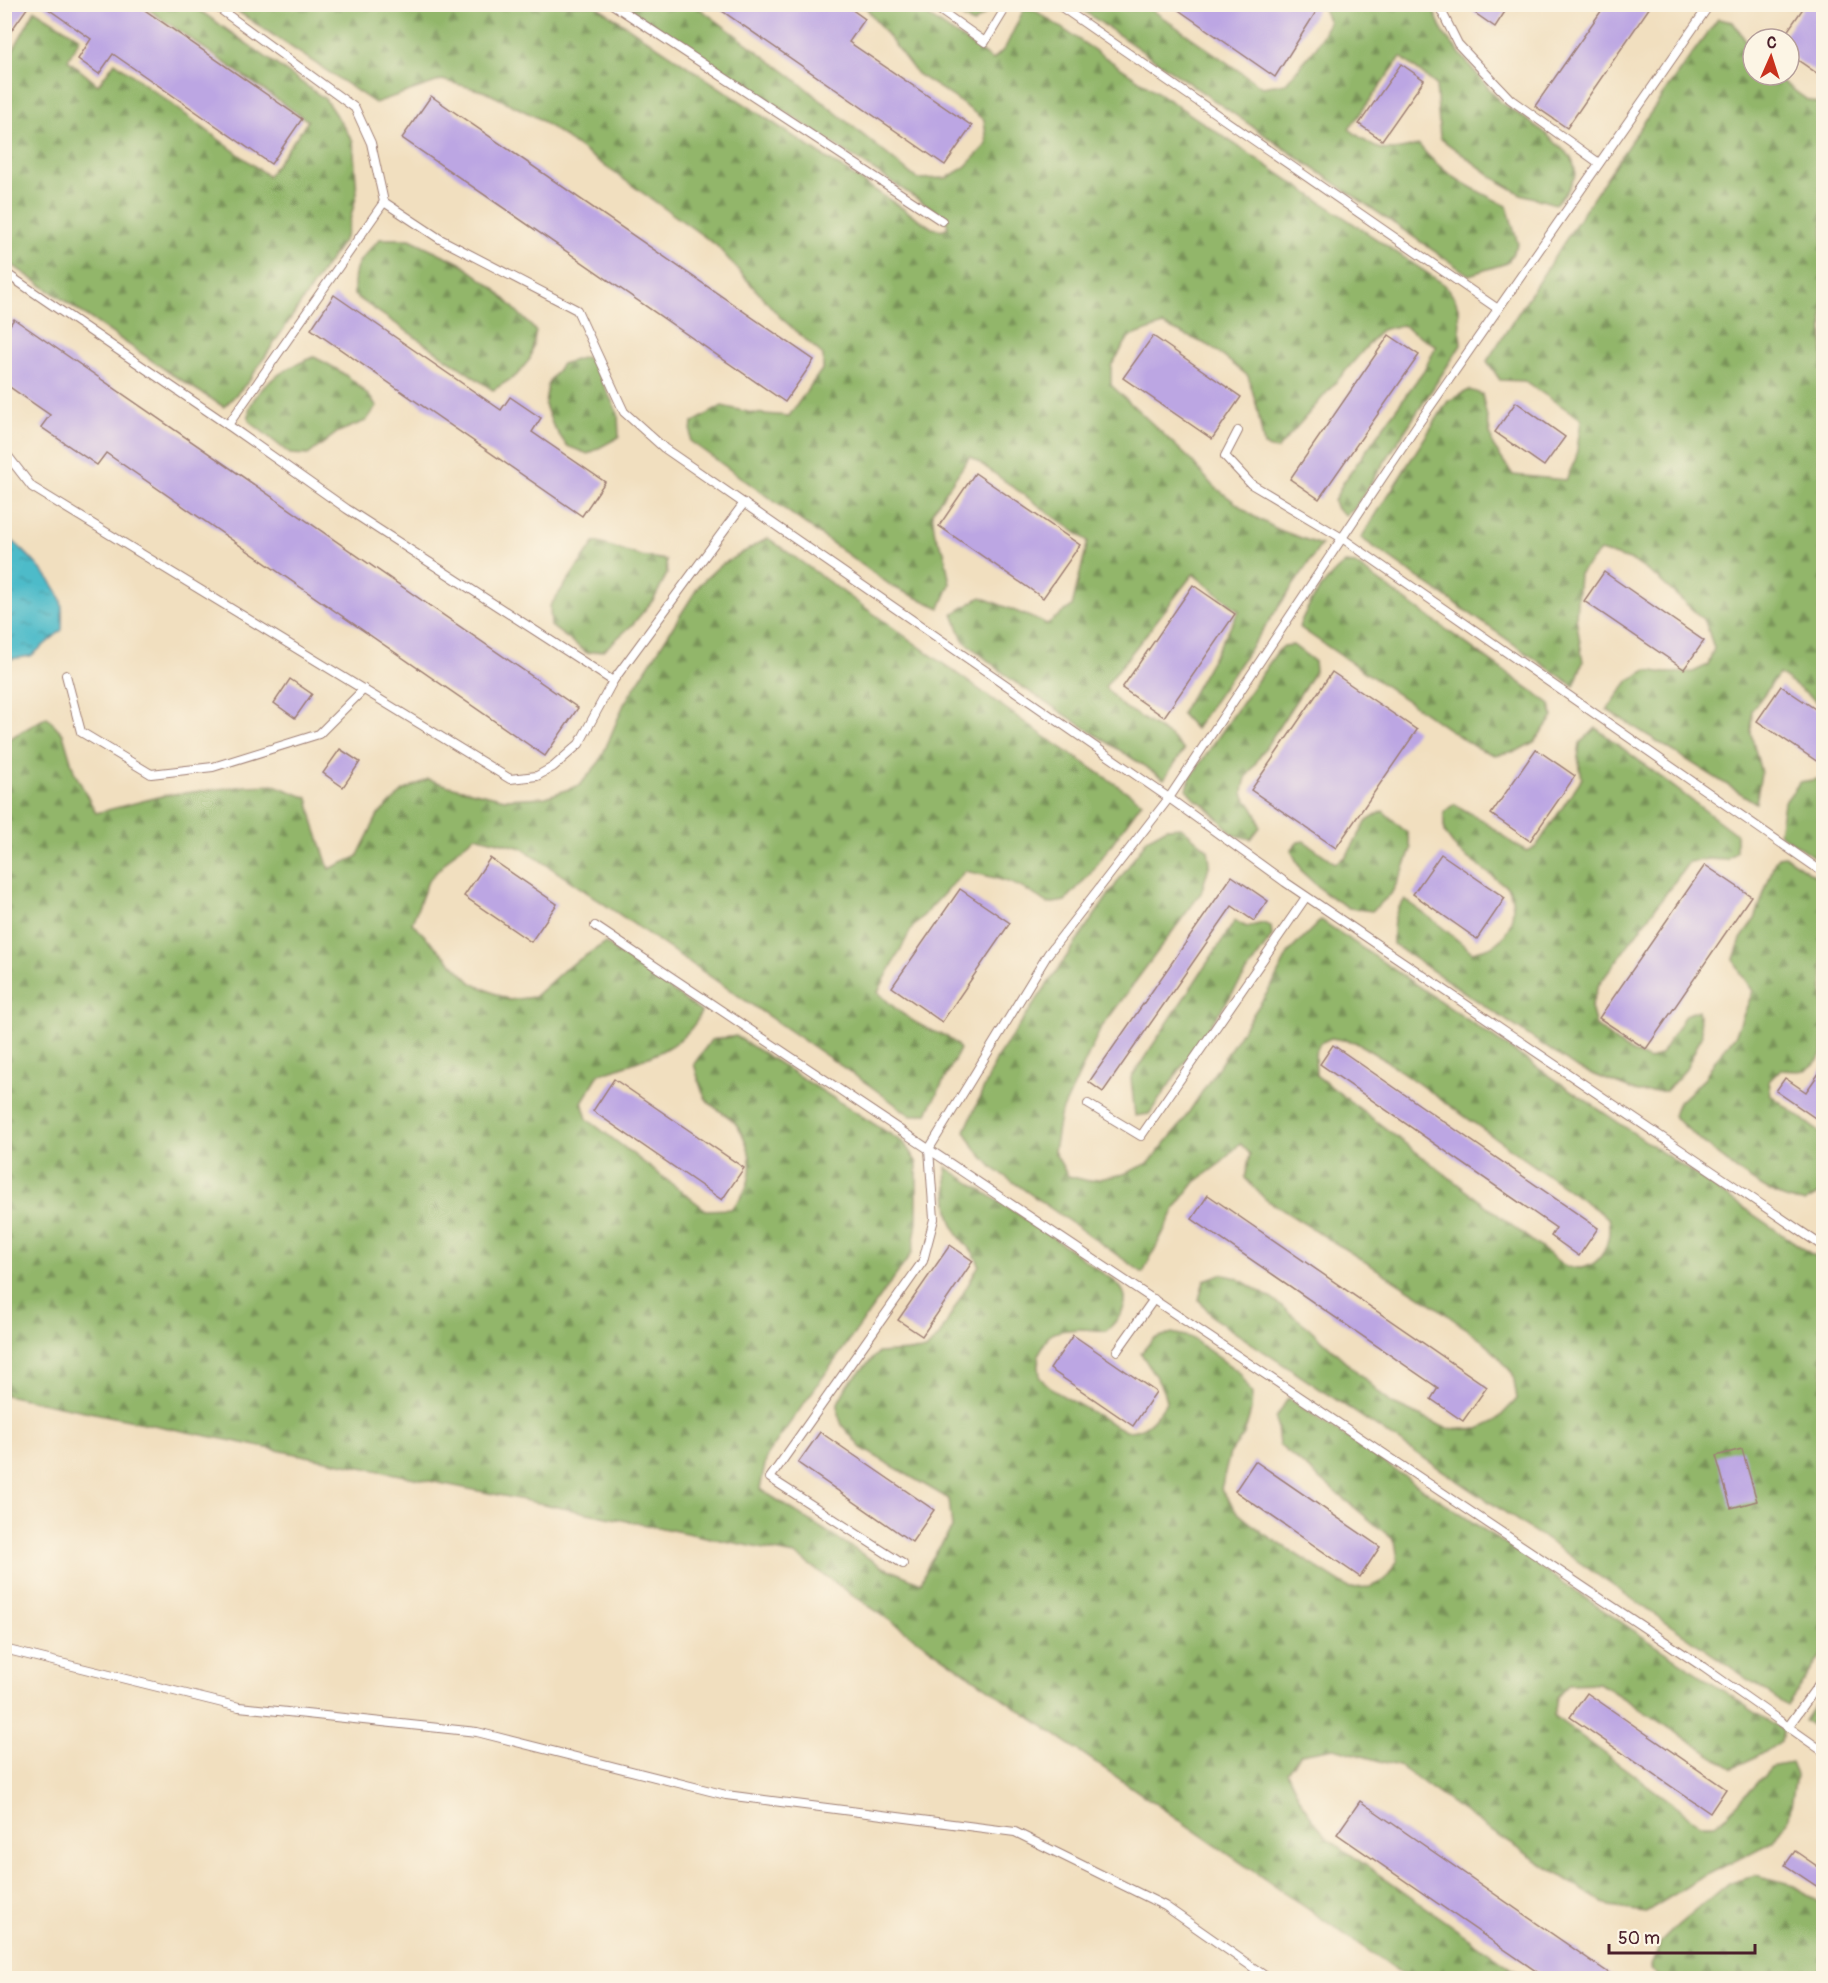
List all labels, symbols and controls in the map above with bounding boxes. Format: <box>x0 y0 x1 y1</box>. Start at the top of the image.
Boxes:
north arrow <box>1741 27 1801 87</box>
text: С <box>1766 33 1777 53</box>
scale bar <box>1609 1917 1754 1955</box>
text: 50 m <box>1618 1927 1660 1950</box>

